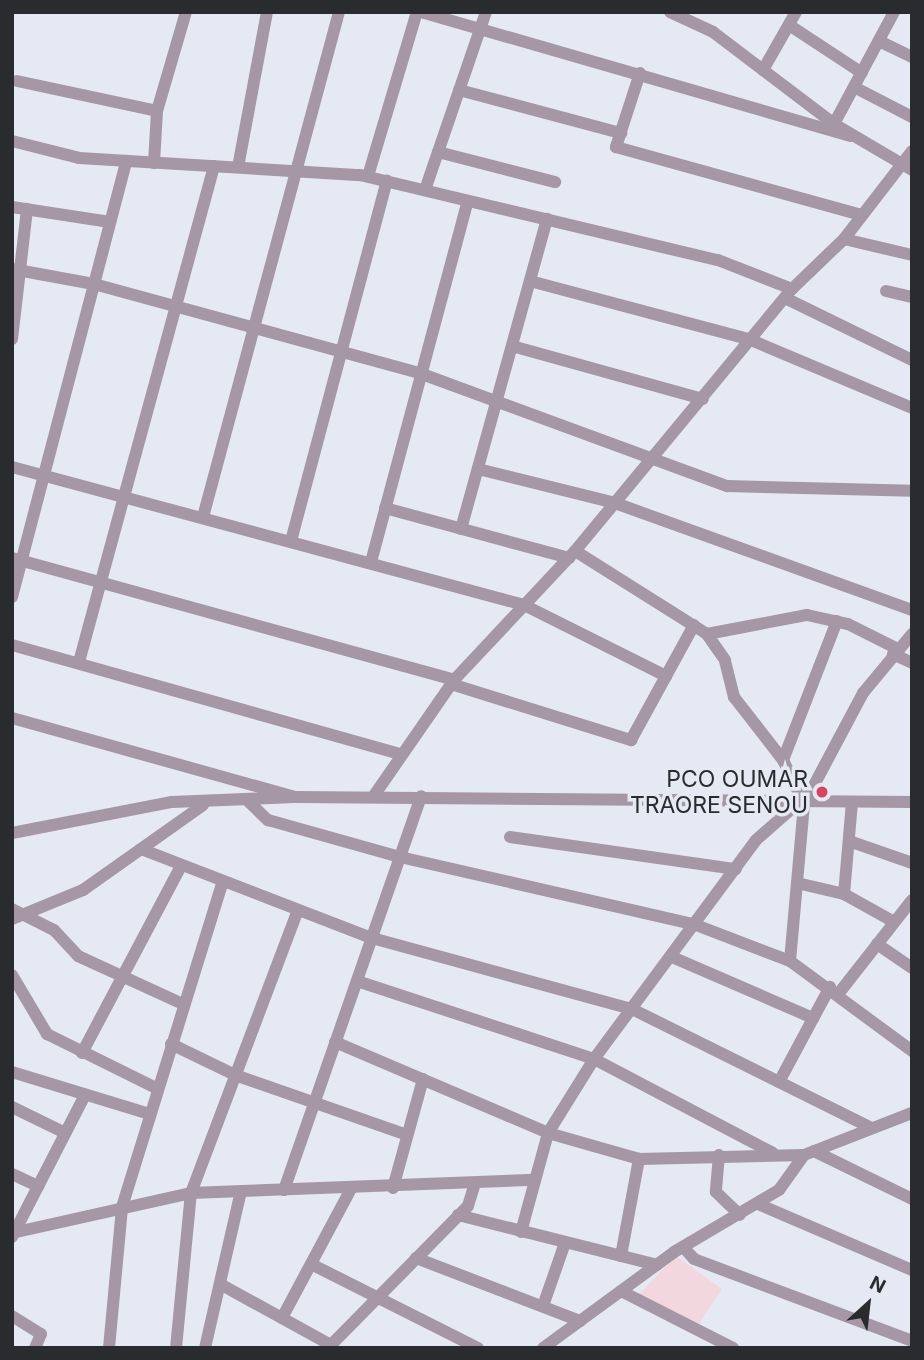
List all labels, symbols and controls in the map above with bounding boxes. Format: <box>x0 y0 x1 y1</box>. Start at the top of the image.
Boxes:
place label: PCO OUMAR TRAORE SENOU <box>630 765 808 819</box>
marker: PCO OUMAR TRAORE SENOU <box>814 784 830 800</box>
north arrow <box>833 1269 903 1339</box>
text: N <box>866 1271 889 1298</box>

